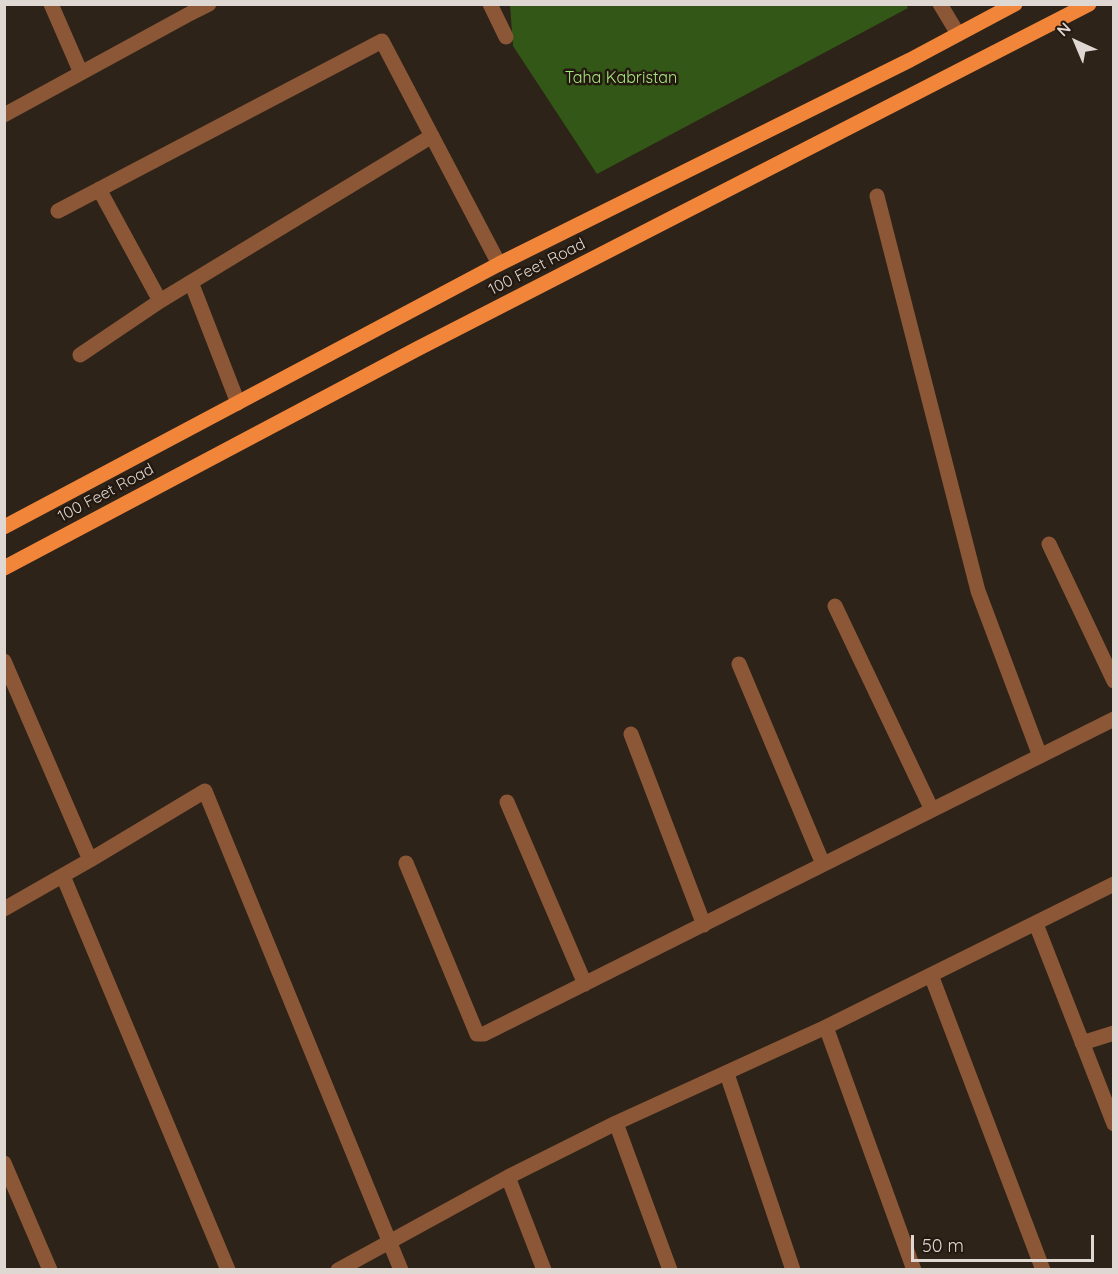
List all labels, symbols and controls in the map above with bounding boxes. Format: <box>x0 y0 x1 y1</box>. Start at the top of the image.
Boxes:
north arrow <box>1046 12 1106 72</box>
text: N <box>1052 18 1075 40</box>
park label: Taha Kabristan <box>565 68 677 88</box>
street label: 100 Feet Road <box>486 234 588 300</box>
street label: 100 Feet Road <box>55 460 157 526</box>
scale bar <box>914 1223 1097 1261</box>
text: 50 m <box>922 1234 964 1257</box>

